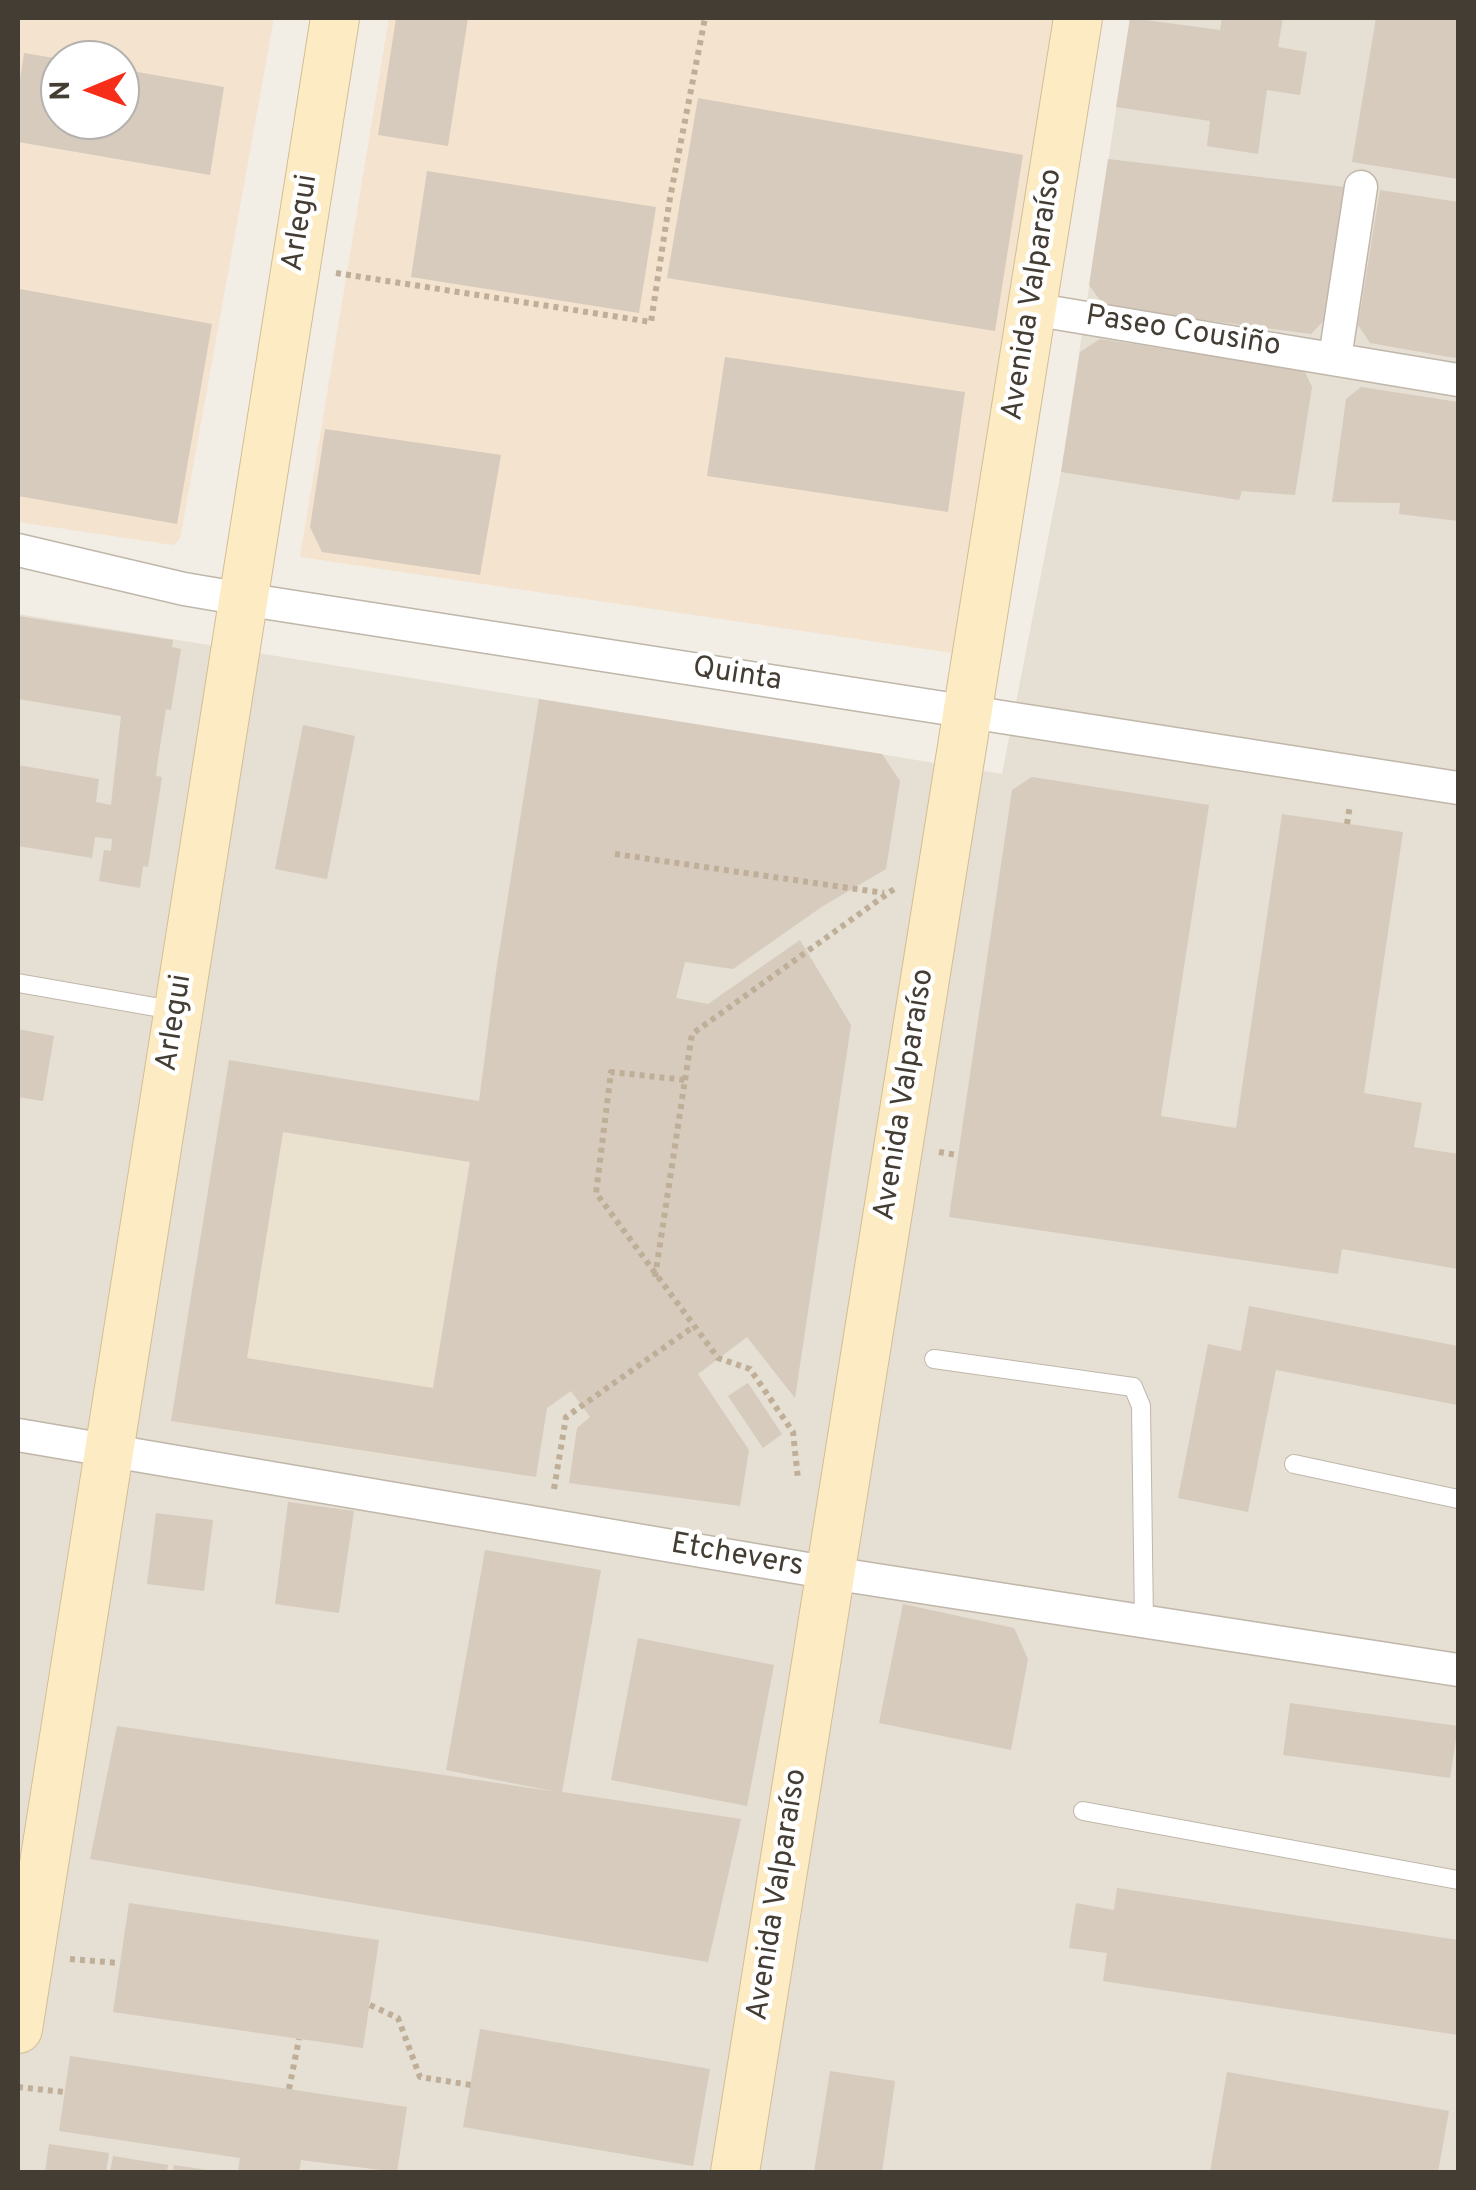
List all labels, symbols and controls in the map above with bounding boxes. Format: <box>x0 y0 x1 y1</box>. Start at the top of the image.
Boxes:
north arrow <box>40 40 140 140</box>
text: N <box>44 80 80 101</box>
street label: Avenida Valparaíso <box>996 167 1072 423</box>
street label: Arlegui <box>277 172 327 274</box>
street label: Paseo Cousiño <box>1083 300 1283 366</box>
street label: Quinta <box>690 651 784 701</box>
street label: Avenida Valparaíso <box>868 967 944 1223</box>
street label: Arlegui <box>151 972 201 1074</box>
street label: Etchevers <box>668 1528 806 1586</box>
street label: Avenida Valparaíso <box>741 1767 817 2023</box>

